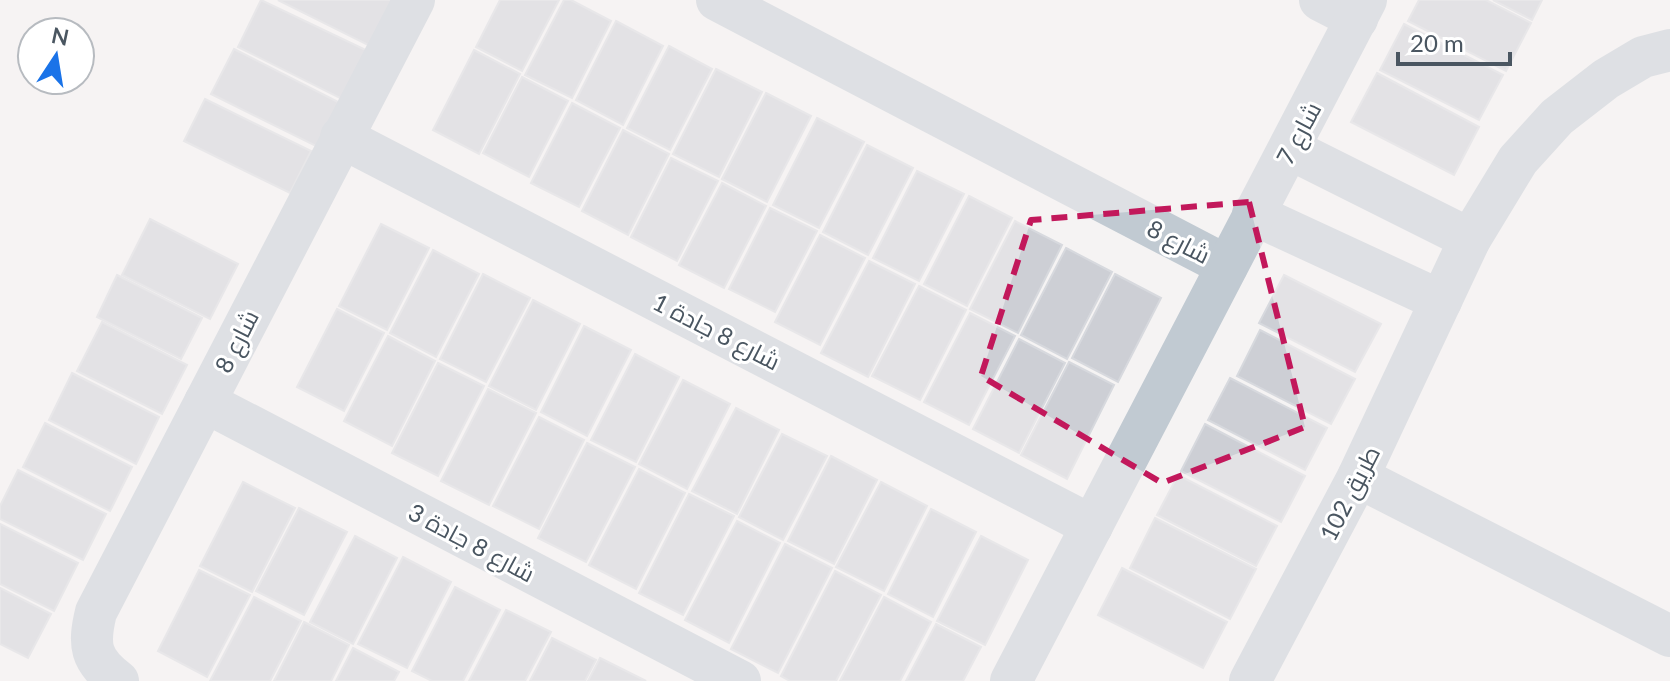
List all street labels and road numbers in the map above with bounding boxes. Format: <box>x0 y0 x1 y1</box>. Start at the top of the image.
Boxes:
street label: شارع 7 <box>1270 97 1329 171</box>
street label: شارع 8 <box>1141 213 1215 272</box>
street label: شارع 8 جادة 1 <box>647 287 785 378</box>
street label: شارع 8 <box>208 305 267 379</box>
street label: طريق 102 <box>1313 441 1387 546</box>
street label: شارع 8 جادة 3 <box>403 497 540 590</box>

